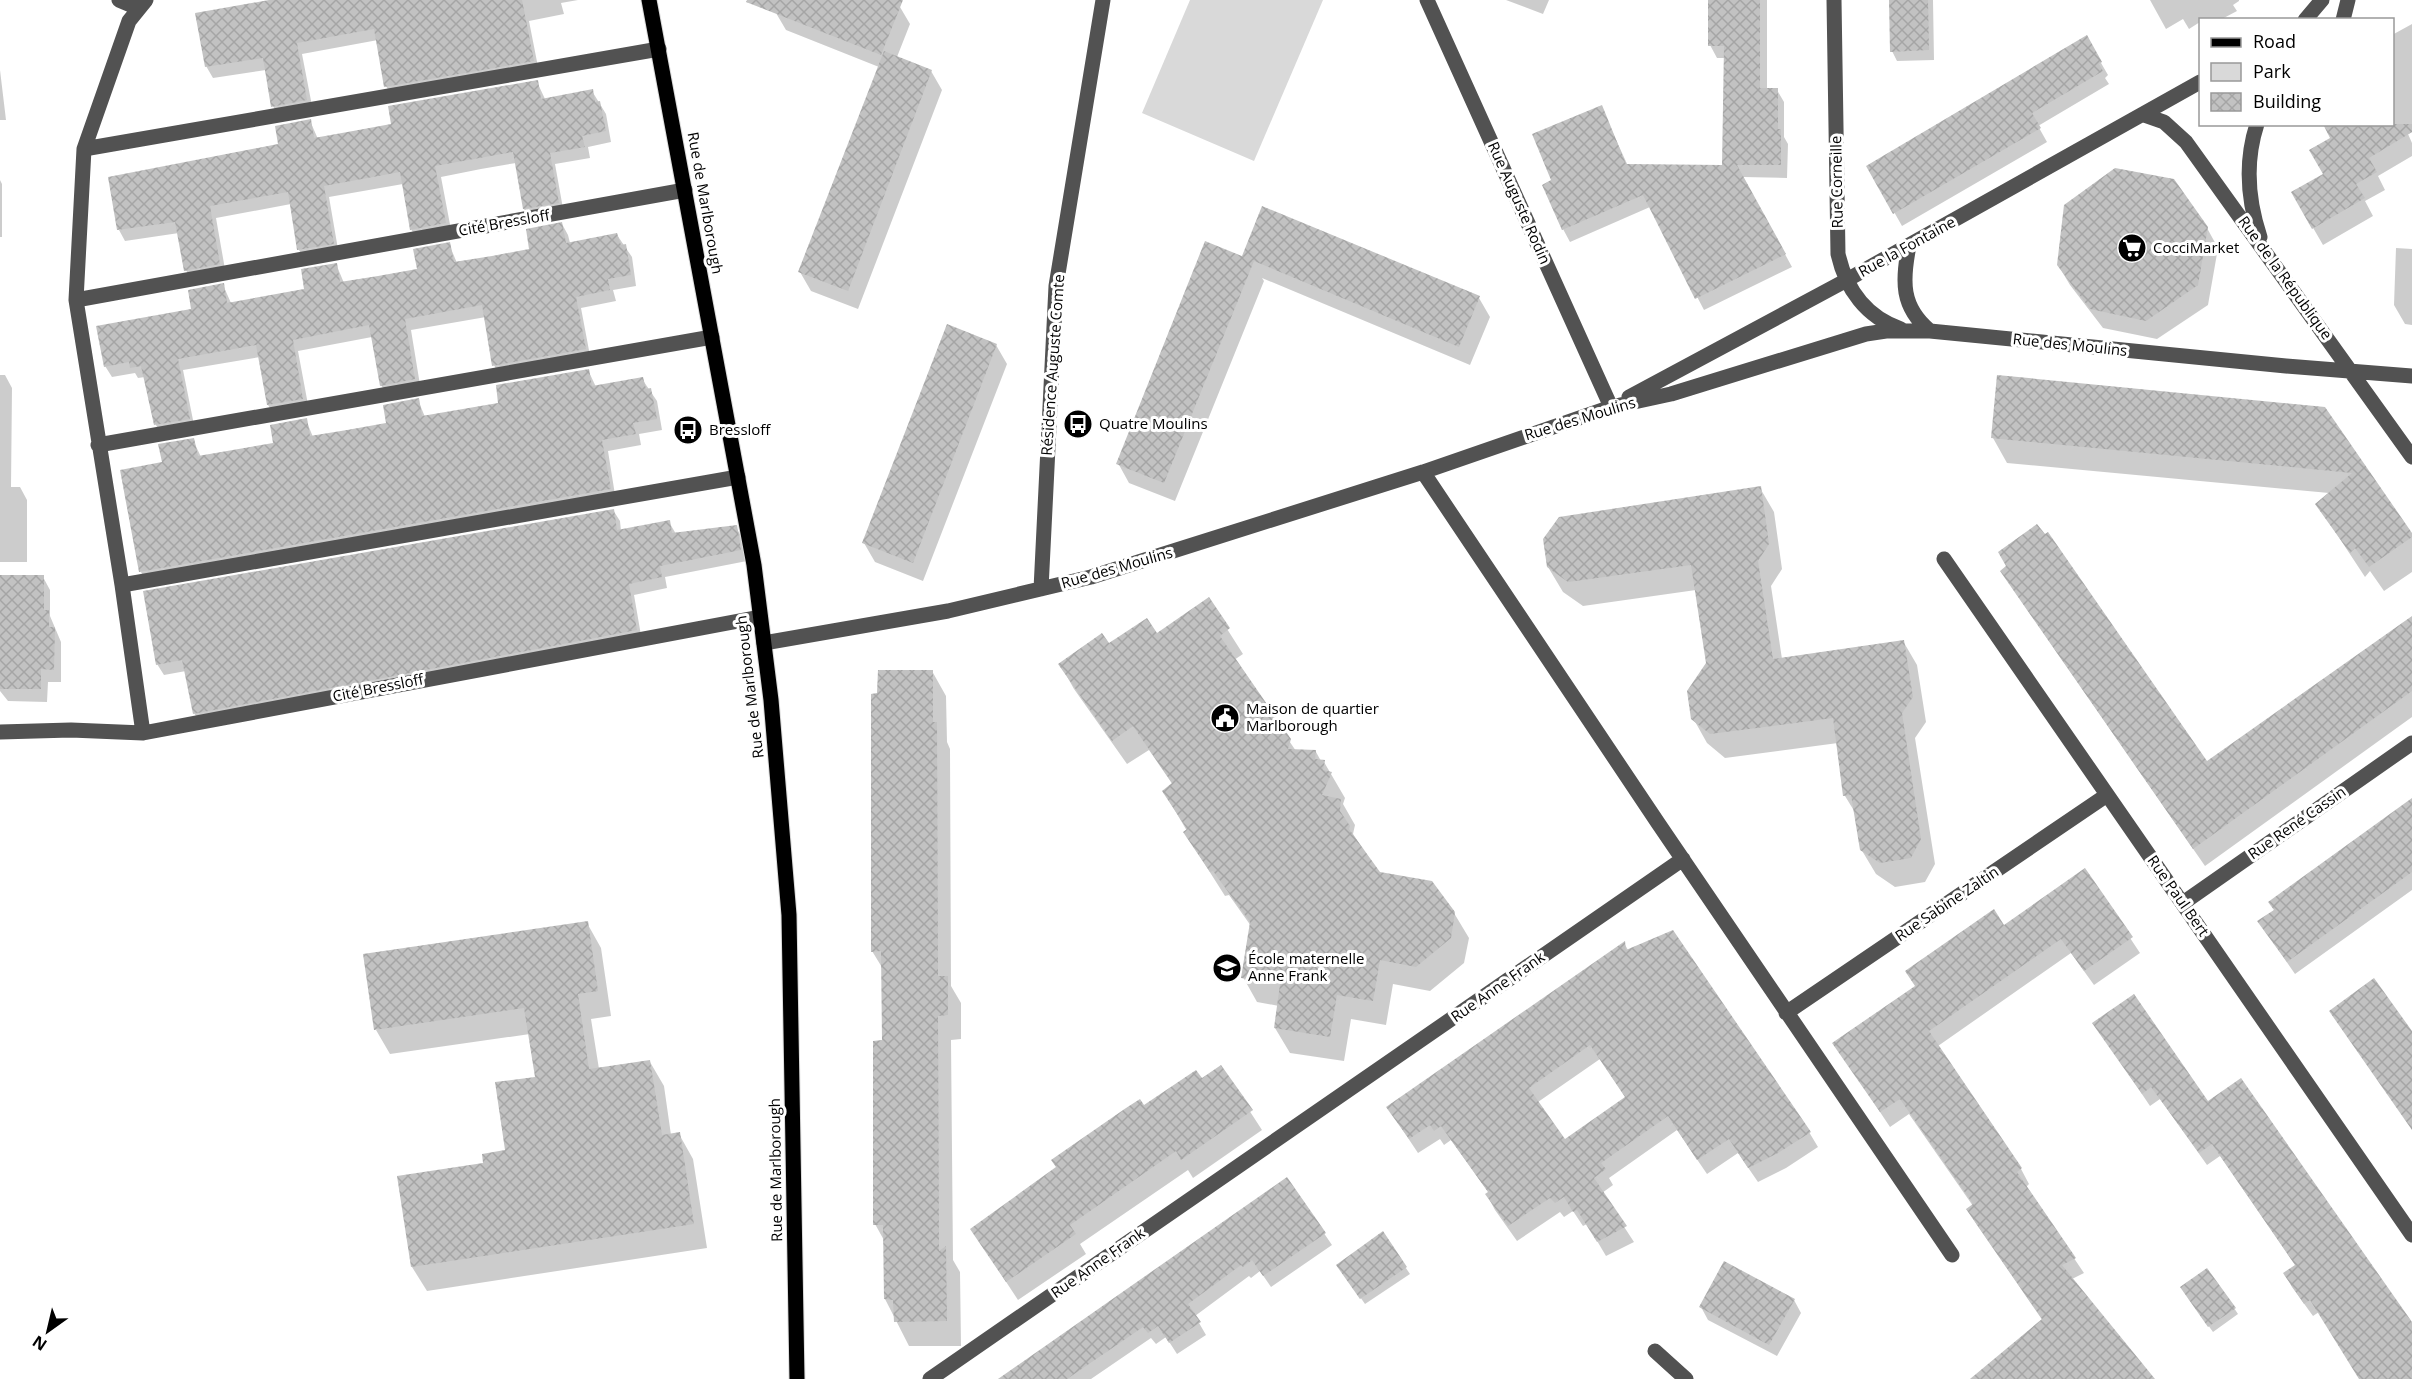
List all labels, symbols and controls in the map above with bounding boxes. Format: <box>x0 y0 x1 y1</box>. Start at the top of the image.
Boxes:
legend <box>2199 18 2394 126</box>
text: Road <box>2253 29 2296 53</box>
text: Park <box>2253 59 2291 83</box>
text: Building <box>2253 89 2321 113</box>
street label: Rue de Marlborough <box>684 130 728 275</box>
street label: Rue Corneille <box>1825 135 1847 229</box>
street label: Rue Auguste Rodin <box>1484 138 1556 267</box>
street label: Cité Bressloff <box>457 204 552 240</box>
street label: Rue la Fontaine <box>1854 211 1959 281</box>
street label: Rue de la République <box>2234 212 2337 343</box>
supermarket icon: CocciMarket <box>2116 232 2148 264</box>
place label: CocciMarket <box>2153 237 2239 257</box>
street label: Résidence Auguste Comte <box>1036 274 1068 456</box>
street label: Rue des Moulins <box>2012 328 2128 360</box>
street label: Rue des Moulins <box>1522 392 1638 444</box>
bus stop icon: Quatre Moulins <box>1062 408 1094 440</box>
place label: Quatre Moulins <box>1099 413 1208 433</box>
bus stop icon: Bressloff <box>672 414 704 446</box>
place label: Bressloff <box>709 419 771 439</box>
street label: Rue des Moulins <box>1059 542 1175 593</box>
street label: Rue de Marlborough <box>730 614 768 760</box>
street label: Cité Bressloff <box>331 668 426 706</box>
place label: Maison de quartier Marlborough <box>1246 698 1379 735</box>
public building icon: Maison de quartier Marlborough <box>1209 702 1241 734</box>
street label: Rue René Cassin <box>2244 781 2349 863</box>
street label: Rue Paul Bert <box>2143 851 2214 940</box>
street label: Rue Sabine Zaltin <box>1891 861 2002 945</box>
street label: Rue Anne Frank <box>1447 946 1548 1026</box>
place label: École maternelle Anne Frank <box>1248 948 1364 985</box>
school or university icon: École maternelle Anne Frank <box>1211 952 1243 984</box>
street label: Rue de Marlborough <box>764 1098 786 1242</box>
street label: Rue Anne Frank <box>1047 1222 1148 1302</box>
north arrow <box>18 1301 78 1361</box>
text: N <box>28 1331 51 1356</box>

